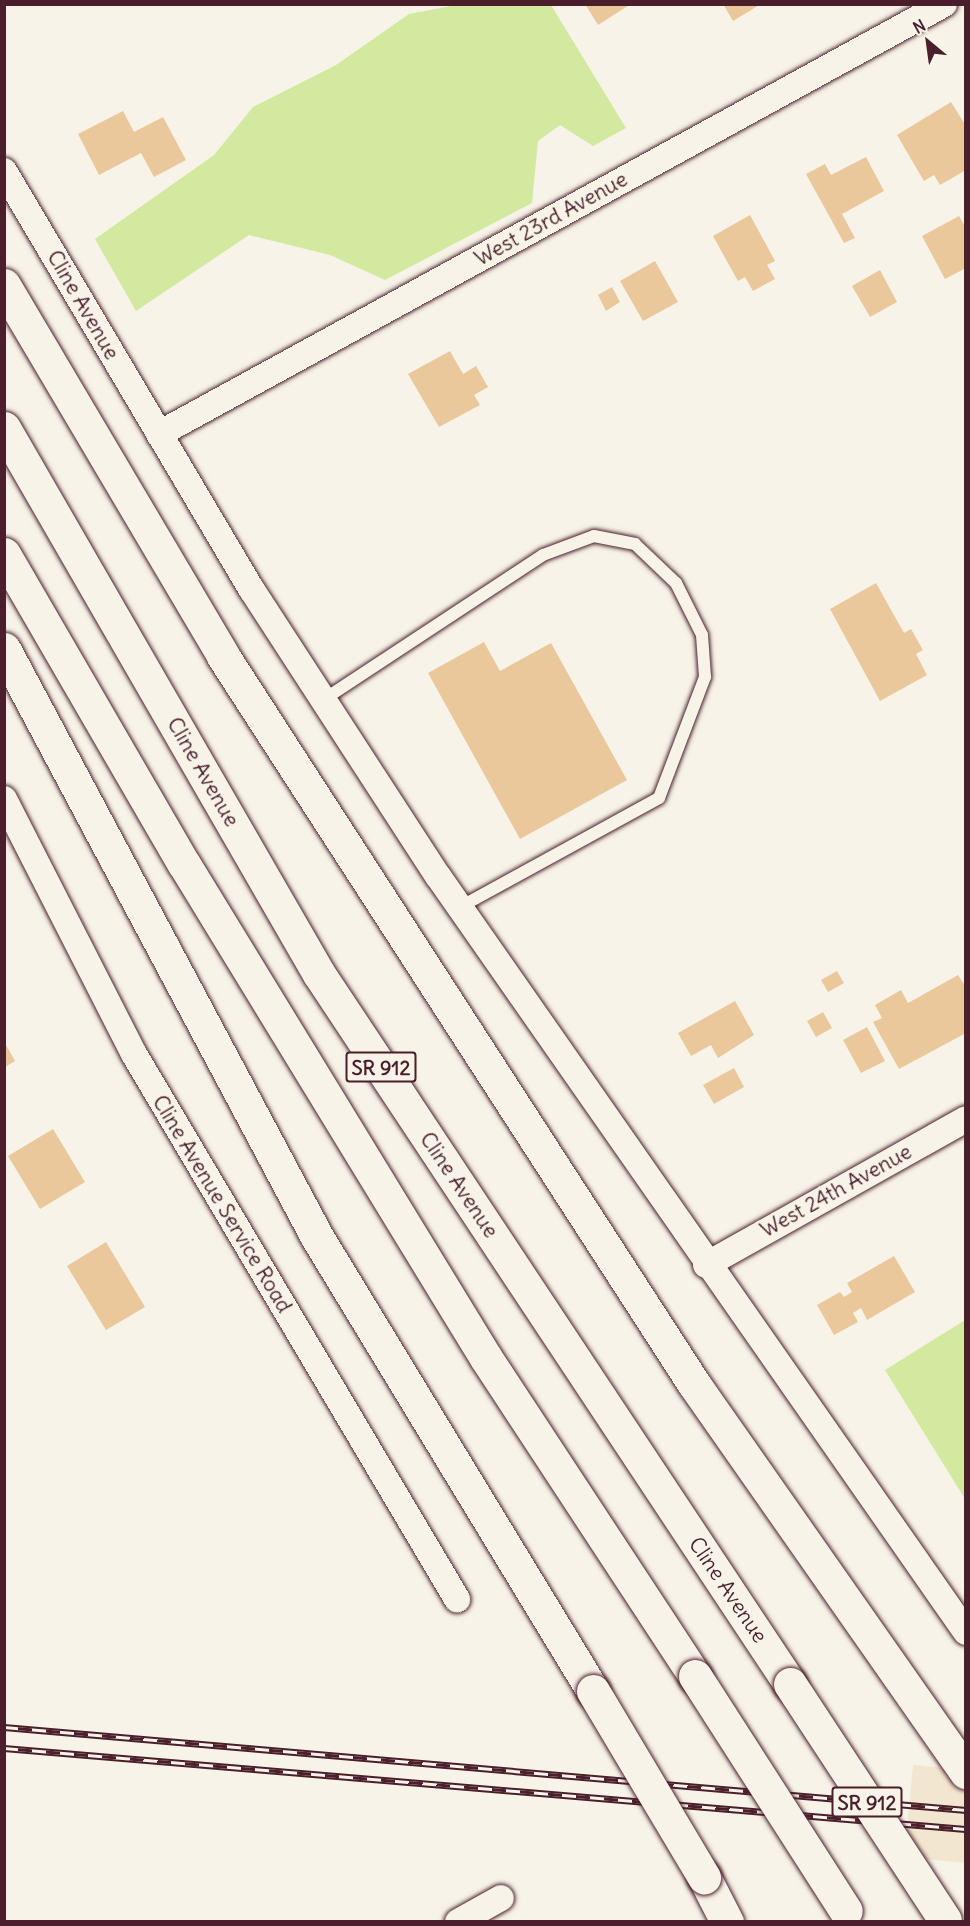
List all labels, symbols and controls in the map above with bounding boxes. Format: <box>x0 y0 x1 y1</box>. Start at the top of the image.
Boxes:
north arrow <box>898 12 958 72</box>
text: N <box>910 15 929 38</box>
street label: West 23rd Avenue <box>470 167 632 271</box>
street label: Cline Avenue <box>42 246 124 364</box>
street label: Cline Avenue <box>162 713 244 831</box>
road number: SR 912 <box>345 1050 417 1084</box>
street label: Cline Avenue Service Road <box>147 1091 297 1317</box>
street label: Cline Avenue <box>414 1127 504 1243</box>
street label: West 24th Avenue <box>756 1139 916 1243</box>
street label: Cline Avenue <box>683 1532 773 1648</box>
road number: SR 912 <box>831 1785 903 1819</box>

